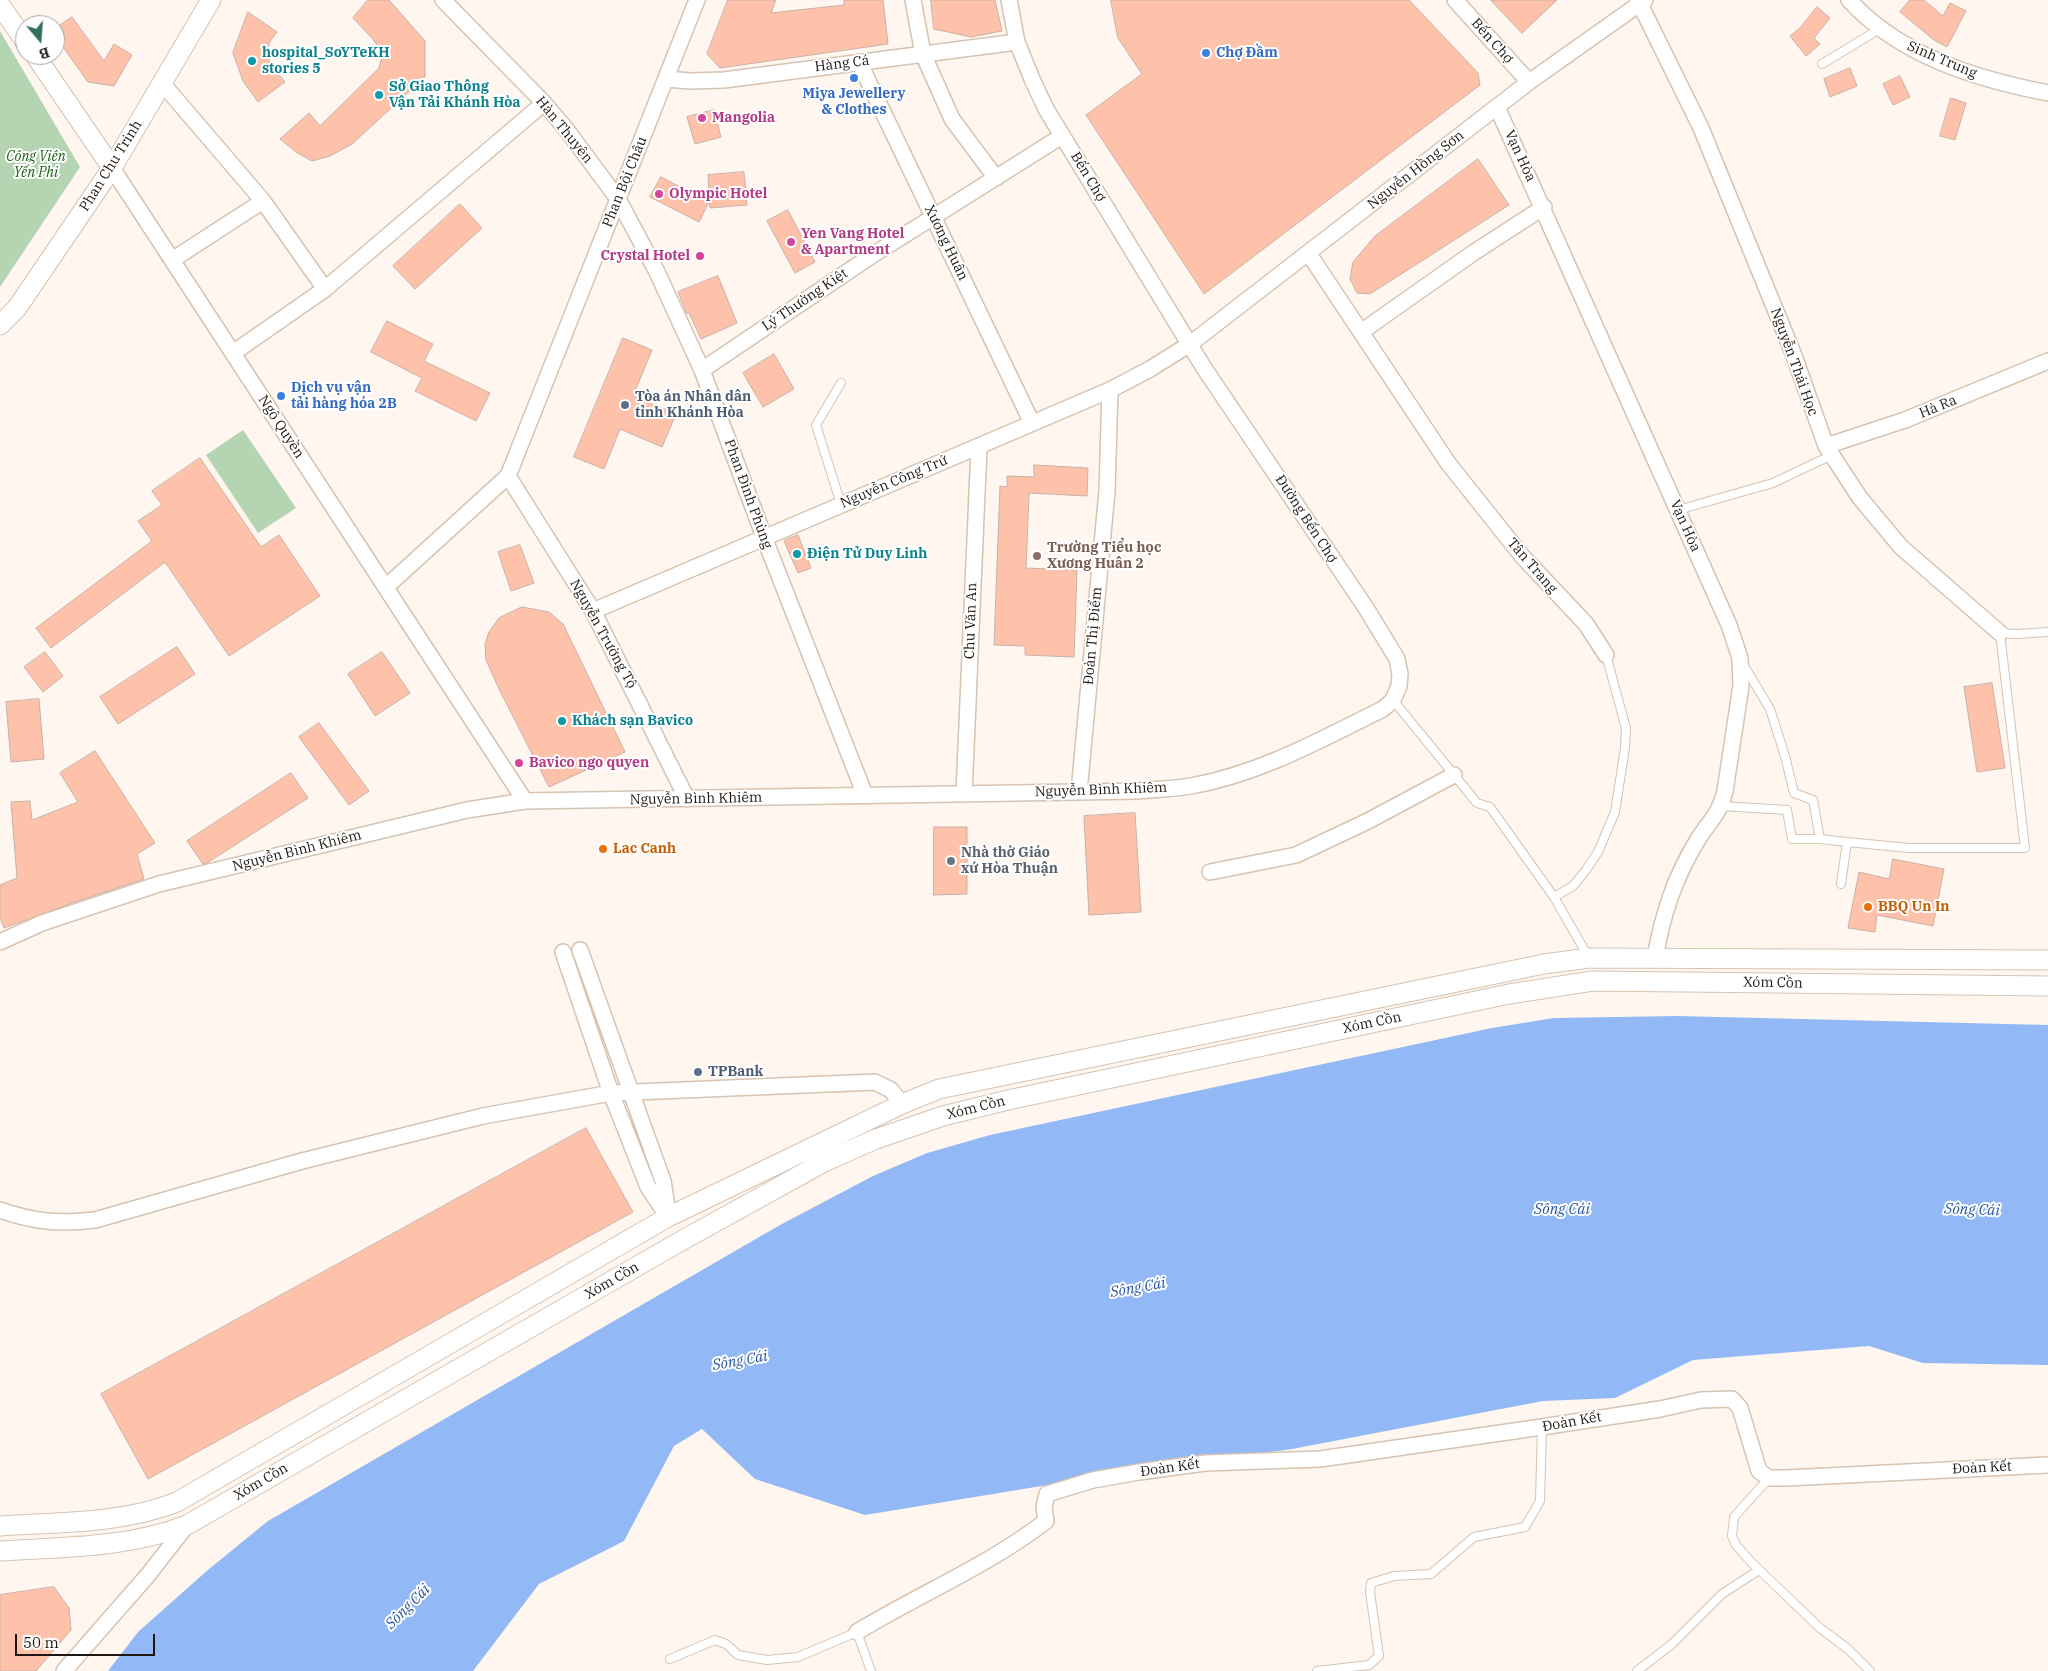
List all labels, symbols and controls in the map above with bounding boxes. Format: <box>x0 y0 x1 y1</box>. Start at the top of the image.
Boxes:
north arrow <box>15 15 65 65</box>
street label: Bến Chợ <box>1467 15 1517 67</box>
street label: Sinh Trung <box>1905 38 1979 82</box>
text: B <box>37 43 52 63</box>
place label: hospital_SoYTeKH stories 5 <box>262 45 390 78</box>
place label: Chợ Đầm <box>1216 45 1278 61</box>
marker: Chợ Đầm <box>1200 47 1212 59</box>
street label: Hàng Cá <box>814 52 870 76</box>
marker: hospital_SoYTeKH stories 5 <box>246 55 258 67</box>
marker: Miya Jewellery & Clothes <box>848 72 860 84</box>
place label: Sở Giao Thông Vận Tải Khánh Hòa <box>389 79 521 111</box>
place label: Miya Jewellery & Clothes <box>802 86 906 118</box>
marker: Sở Giao Thông Vận Tải Khánh Hòa <box>373 89 385 101</box>
street label: Hàn Thuyên <box>532 93 596 167</box>
place label: Mangolia <box>712 110 775 126</box>
marker: Mangolia <box>696 112 708 124</box>
street label: Phan Chu Trinh <box>76 117 146 215</box>
street label: Nguyễn Hồng Sơn <box>1364 127 1468 213</box>
street label: Vạn Hòa <box>1501 128 1539 184</box>
street label: Phan Bội Châu <box>599 134 651 230</box>
park label: Công Viên Yến Phi <box>6 149 66 182</box>
street label: Bến Chợ <box>1067 149 1109 205</box>
place label: Olympic Hotel <box>669 186 767 202</box>
marker: Olympic Hotel <box>653 188 665 200</box>
street label: Xương Huân <box>921 203 971 283</box>
place label: Yen Vang Hotel & Apartment <box>801 226 904 258</box>
marker: Yen Vang Hotel & Apartment <box>785 236 797 248</box>
place label: Crystal Hotel <box>600 248 690 264</box>
marker: Crystal Hotel <box>694 250 706 262</box>
street label: Lý Thường Kiệt <box>759 265 851 335</box>
street label: Nguyễn Thái Học <box>1767 306 1821 418</box>
place label: Dịch vụ vận tải hàng hóa 2B <box>291 380 397 412</box>
place label: Tòa án Nhân dân tỉnh Khánh Hòa <box>635 389 751 422</box>
marker: Dịch vụ vận tải hàng hóa 2B <box>275 390 287 402</box>
street label: Ngô Quyền <box>254 392 308 462</box>
street label: Hà Ra <box>1917 392 1959 422</box>
marker: Tòa án Nhân dân tỉnh Khánh Hòa <box>619 399 631 411</box>
street label: Phan Đình Phùng <box>720 437 776 551</box>
street label: Nguyễn Công Trứ <box>838 452 950 512</box>
street label: Đường Bến Chợ <box>1271 472 1341 566</box>
street label: Vạn Hòa <box>1666 497 1704 555</box>
street label: Tân Trang <box>1503 535 1561 597</box>
place label: Trường Tiểu học Xương Huân 2 <box>1047 540 1161 572</box>
place label: Điện Tử Duy Linh <box>807 546 927 562</box>
marker: Điện Tử Duy Linh <box>791 548 803 560</box>
marker: Trường Tiểu học Xương Huân 2 <box>1031 550 1043 562</box>
street label: Nguyễn Trường Tộ <box>566 577 640 691</box>
street label: Chu Văn An <box>961 582 981 660</box>
street label: Đoàn Thị Điểm <box>1080 586 1106 686</box>
place label: Khách sạn Bavico <box>572 713 693 729</box>
marker: Khách sạn Bavico <box>556 715 568 727</box>
place label: Bavico ngo quyen <box>529 755 649 771</box>
marker: Bavico ngo quyen <box>513 757 525 769</box>
street label: Nguyễn Bình Khiêm <box>1034 779 1168 801</box>
street label: Nguyễn Bình Khiêm <box>630 789 762 809</box>
street label: Nguyễn Bình Khiêm <box>231 827 363 875</box>
place label: Lac Canh <box>613 841 676 857</box>
marker: Lac Canh <box>597 843 609 855</box>
place label: Nhà thờ Giáo xứ Hòa Thuận <box>961 845 1058 878</box>
marker: Nhà thờ Giáo xứ Hòa Thuận <box>945 855 957 867</box>
place label: BBQ Un In <box>1878 899 1950 915</box>
marker: BBQ Un In <box>1862 901 1874 913</box>
street label: Xóm Cồn <box>1743 974 1803 992</box>
street label: Xóm Cồn <box>1341 1009 1403 1037</box>
place label: TPBank <box>708 1064 763 1080</box>
marker: TPBank <box>692 1066 704 1078</box>
street label: Xóm Cồn <box>945 1093 1007 1123</box>
water label: Sông Cái <box>1944 1200 2000 1220</box>
water label: Sông Cái <box>1534 1201 1590 1219</box>
street label: Xóm Cồn <box>582 1259 642 1303</box>
water label: Sông Cái <box>1109 1274 1167 1302</box>
water label: Sông Cái <box>711 1347 769 1375</box>
street label: Đoàn Kết <box>1541 1409 1603 1435</box>
street label: Đoàn Kết <box>1139 1456 1201 1480</box>
street label: Đoàn Kết <box>1952 1458 2012 1478</box>
street label: Xóm Cồn <box>231 1460 291 1504</box>
water label: Sông Cái <box>382 1581 434 1633</box>
scale bar <box>18 1624 158 1656</box>
text: 50 m <box>23 1633 59 1652</box>

